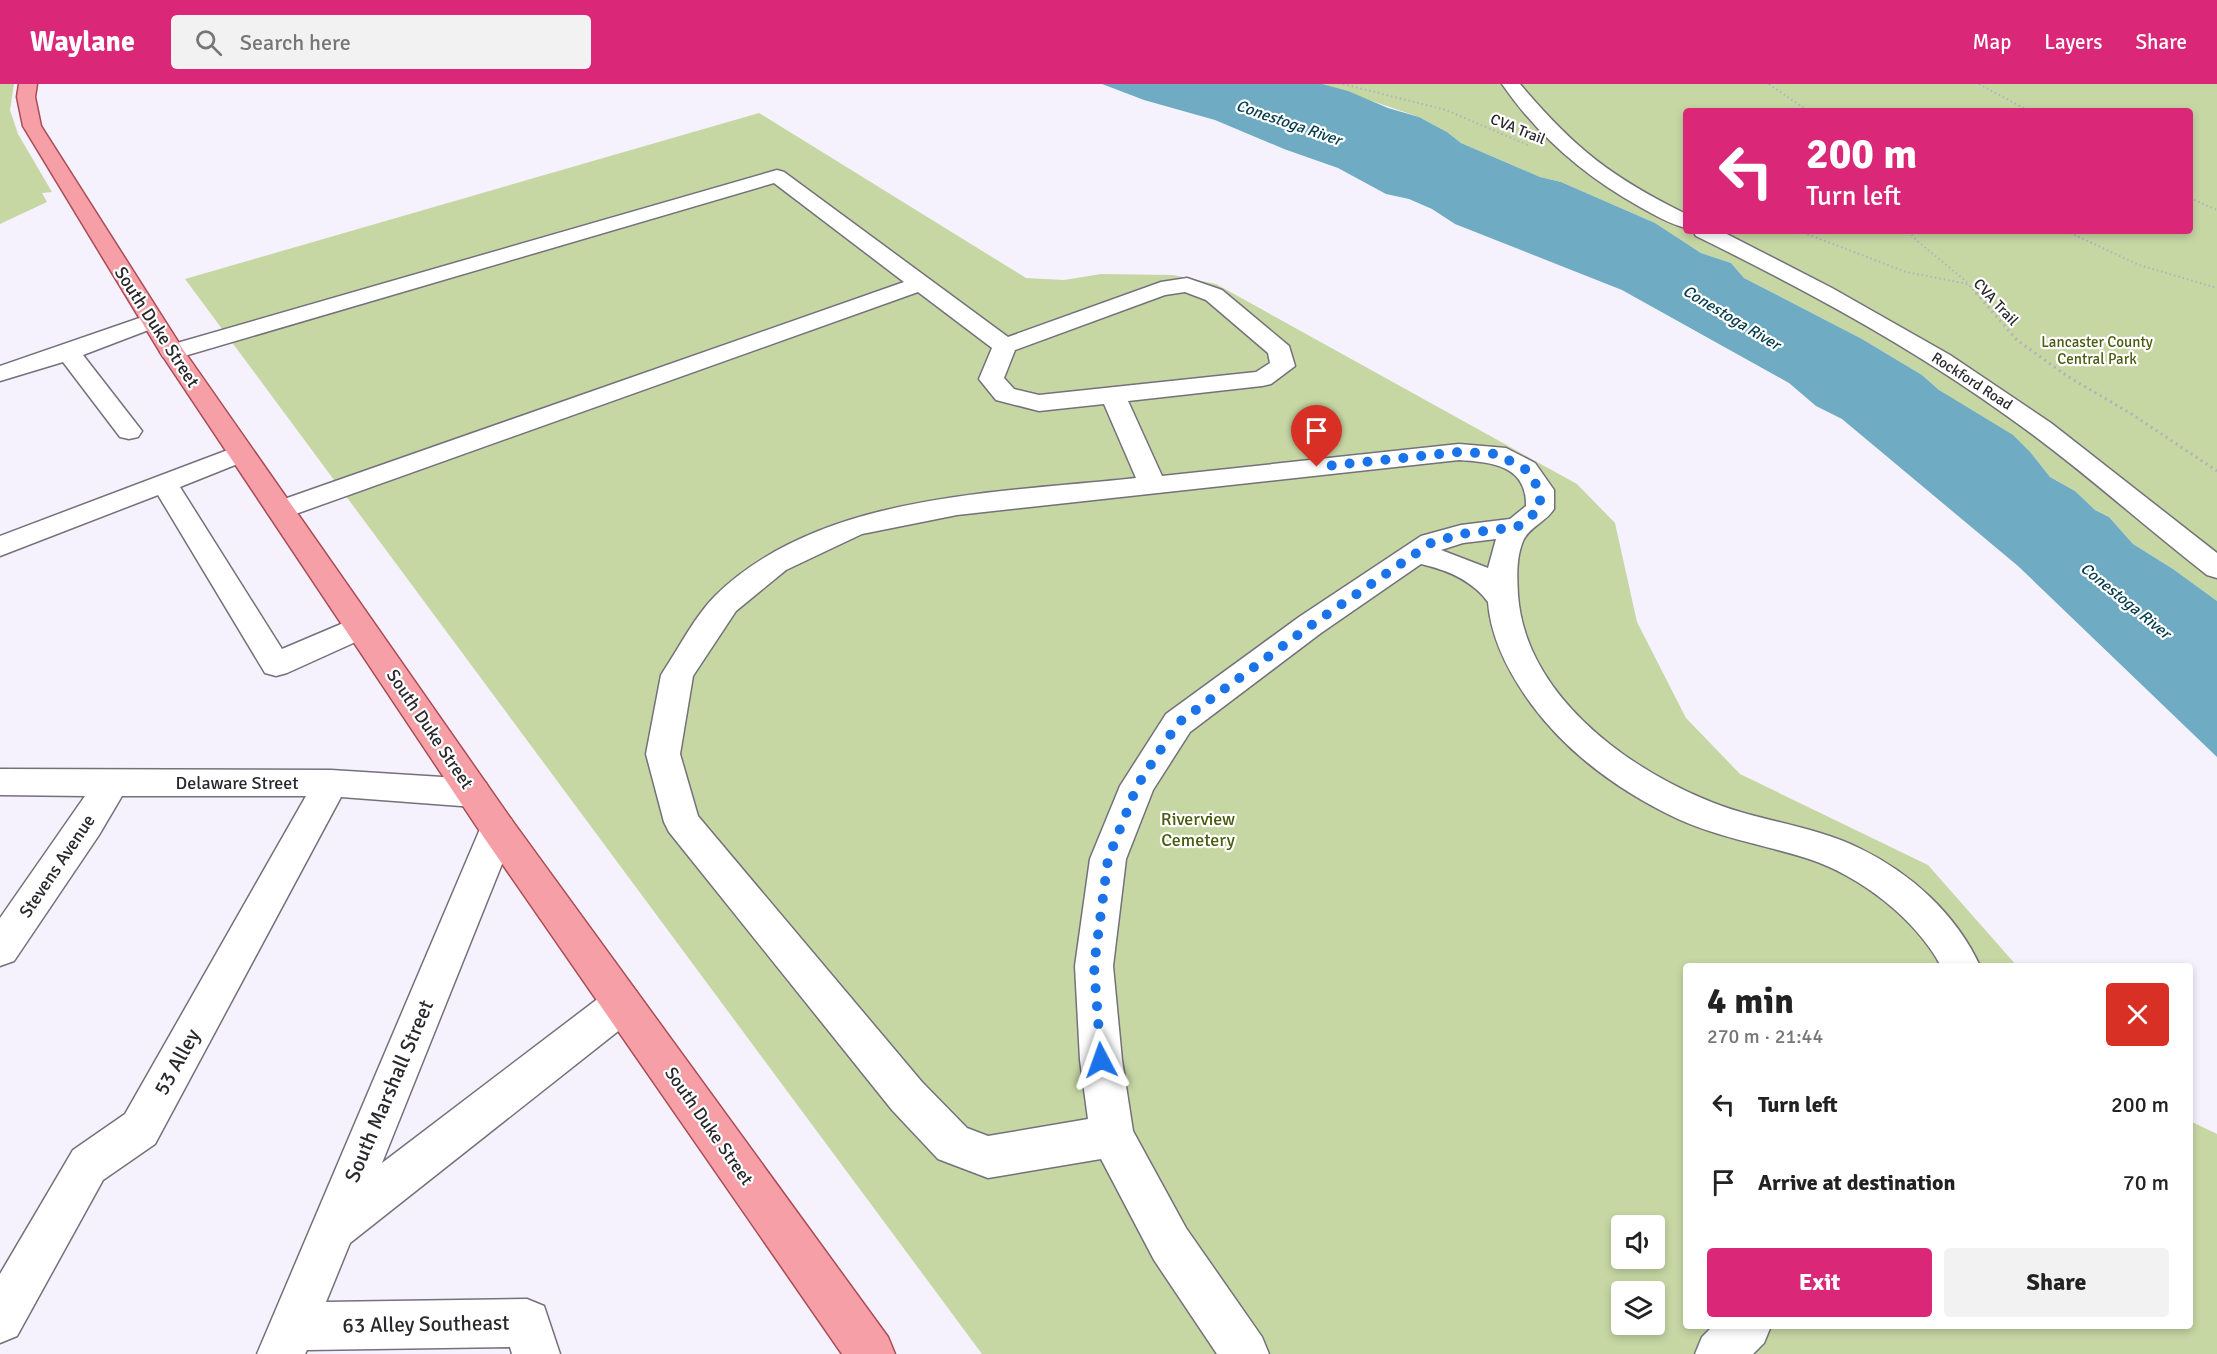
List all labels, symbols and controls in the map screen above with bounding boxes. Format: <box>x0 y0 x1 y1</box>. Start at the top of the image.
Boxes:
search box <box>171 15 591 69</box>
text: Waylane <box>30 25 135 59</box>
icon: search <box>192 26 225 59</box>
text: Search here <box>240 29 351 56</box>
text: Map <box>1973 29 2011 55</box>
text: Layers <box>2044 29 2102 55</box>
text: Share <box>2135 29 2187 55</box>
water label: Conestoga River <box>1233 96 1346 151</box>
street label: CVA Trail <box>1488 110 1548 148</box>
text: 200 m <box>1806 129 1917 180</box>
icon: left <box>1707 132 1785 210</box>
text: Turn left <box>1806 180 1901 213</box>
street label: South Duke Street <box>110 263 204 391</box>
street label: CVA Trail <box>1970 275 2022 329</box>
water label: Conestoga River <box>1679 281 1786 356</box>
park label: Lancaster County Central Park <box>2041 333 2153 368</box>
street label: Rockford Road <box>1928 348 2016 414</box>
pin <box>1291 405 1342 467</box>
icon: arrive <box>1300 414 1333 447</box>
water label: Conestoga River <box>2076 558 2176 645</box>
street label: South Duke Street <box>382 665 478 793</box>
street label: Delaware Street <box>175 772 299 794</box>
park label: Riverview Cemetery <box>1161 808 1235 851</box>
street label: Stevens Avenue <box>14 810 100 922</box>
text: 4 min <box>1707 979 1794 1024</box>
button: close <box>2106 983 2169 1046</box>
street label: South Marshall Street <box>339 996 439 1186</box>
street label: 53 Alley <box>148 1024 206 1100</box>
text: 270 m · 21:44 <box>1707 1024 1823 1049</box>
position arrow <box>1069 1028 1133 1092</box>
street label: South Duke Street <box>660 1063 758 1189</box>
icon: left <box>1707 1088 1740 1121</box>
text: Turn left <box>1758 1091 1838 1118</box>
text: 200 m <box>2111 1091 2169 1118</box>
icon: arrive <box>1707 1166 1740 1199</box>
text: Arrive at destination <box>1758 1169 1955 1196</box>
text: 70 m <box>2123 1169 2169 1196</box>
map controls <box>1611 1215 1665 1335</box>
button: sound <box>1611 1215 1665 1269</box>
button: Exit <box>1707 1248 1932 1317</box>
button: Share <box>1944 1248 2169 1317</box>
button: layers <box>1611 1281 1665 1335</box>
street label: 63 Alley Southeast <box>342 1310 510 1338</box>

